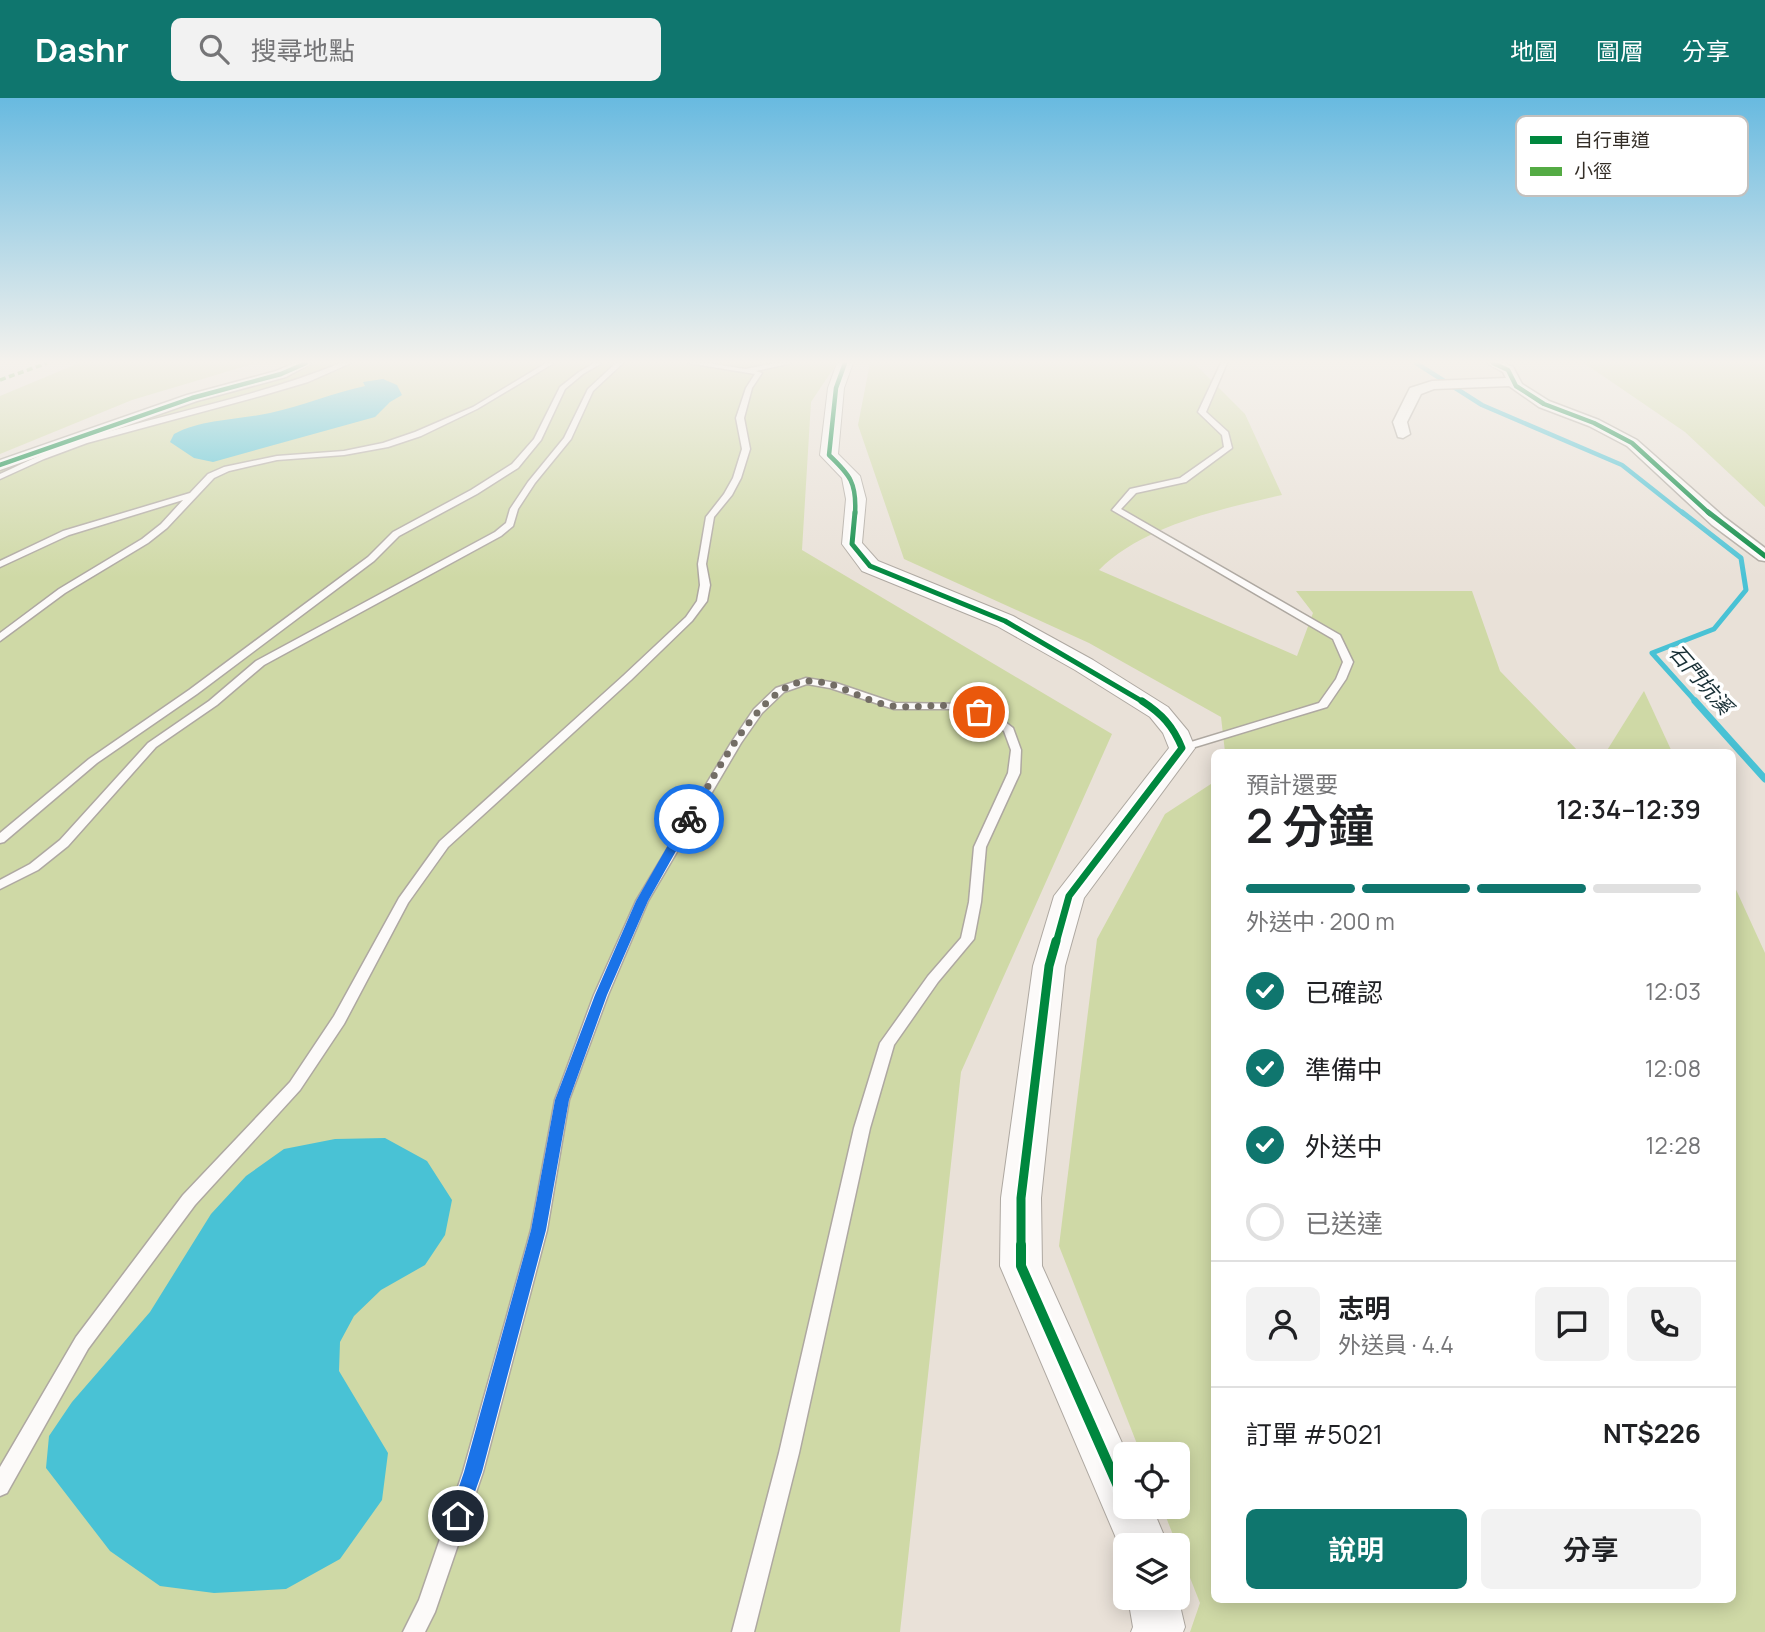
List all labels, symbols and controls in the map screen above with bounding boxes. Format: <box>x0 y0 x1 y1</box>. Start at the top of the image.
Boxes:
search box <box>171 18 661 81</box>
text: Dashr <box>35 27 129 72</box>
icon: search <box>195 30 233 68</box>
text: 搜尋地點 <box>251 32 355 68</box>
text: 地圖 <box>1510 34 1558 67</box>
text: 圖層 <box>1596 34 1644 67</box>
text: 分享 <box>1682 34 1730 67</box>
legend <box>1516 116 1748 196</box>
text: 自行車道 <box>1574 127 1650 153</box>
text: 小徑 <box>1574 158 1612 184</box>
water label: 石門坑溪 <box>1663 638 1741 722</box>
pin <box>949 682 1009 742</box>
icon: bag <box>960 693 998 731</box>
text: 預計還要 <box>1246 768 1338 800</box>
courier <box>654 784 724 854</box>
text: 12:34–12:39 <box>1556 791 1701 827</box>
text: 2 分鐘 <box>1246 794 1374 857</box>
icon: bike <box>670 800 708 838</box>
text: 外送中 · 200 m <box>1246 905 1395 937</box>
icon: check <box>1246 972 1284 1010</box>
text: 已確認 <box>1305 974 1383 1010</box>
text: 12:03 <box>1645 975 1701 1007</box>
icon: check <box>1246 1049 1284 1087</box>
text: 準備中 <box>1305 1051 1383 1087</box>
text: 12:08 <box>1645 1052 1701 1084</box>
icon: check <box>1246 1126 1284 1164</box>
text: 外送中 <box>1305 1128 1383 1164</box>
text: 12:28 <box>1646 1129 1701 1161</box>
text: 已送達 <box>1305 1205 1383 1241</box>
button: person <box>1246 1287 1320 1361</box>
button: chat <box>1535 1287 1609 1361</box>
button: phone <box>1627 1287 1701 1361</box>
text: 志明 <box>1338 1290 1390 1326</box>
text: 外送員 · 4.4 <box>1338 1328 1454 1360</box>
text: NT$226 <box>1603 1415 1701 1451</box>
text: 訂單 #5021 <box>1246 1416 1383 1452</box>
map controls <box>1113 1442 1190 1610</box>
button: locate <box>1113 1442 1190 1519</box>
pin <box>428 1486 488 1546</box>
icon: home <box>439 1497 477 1535</box>
button: 說明 <box>1246 1509 1467 1589</box>
button: 分享 <box>1481 1509 1701 1589</box>
button: layers <box>1113 1533 1190 1610</box>

